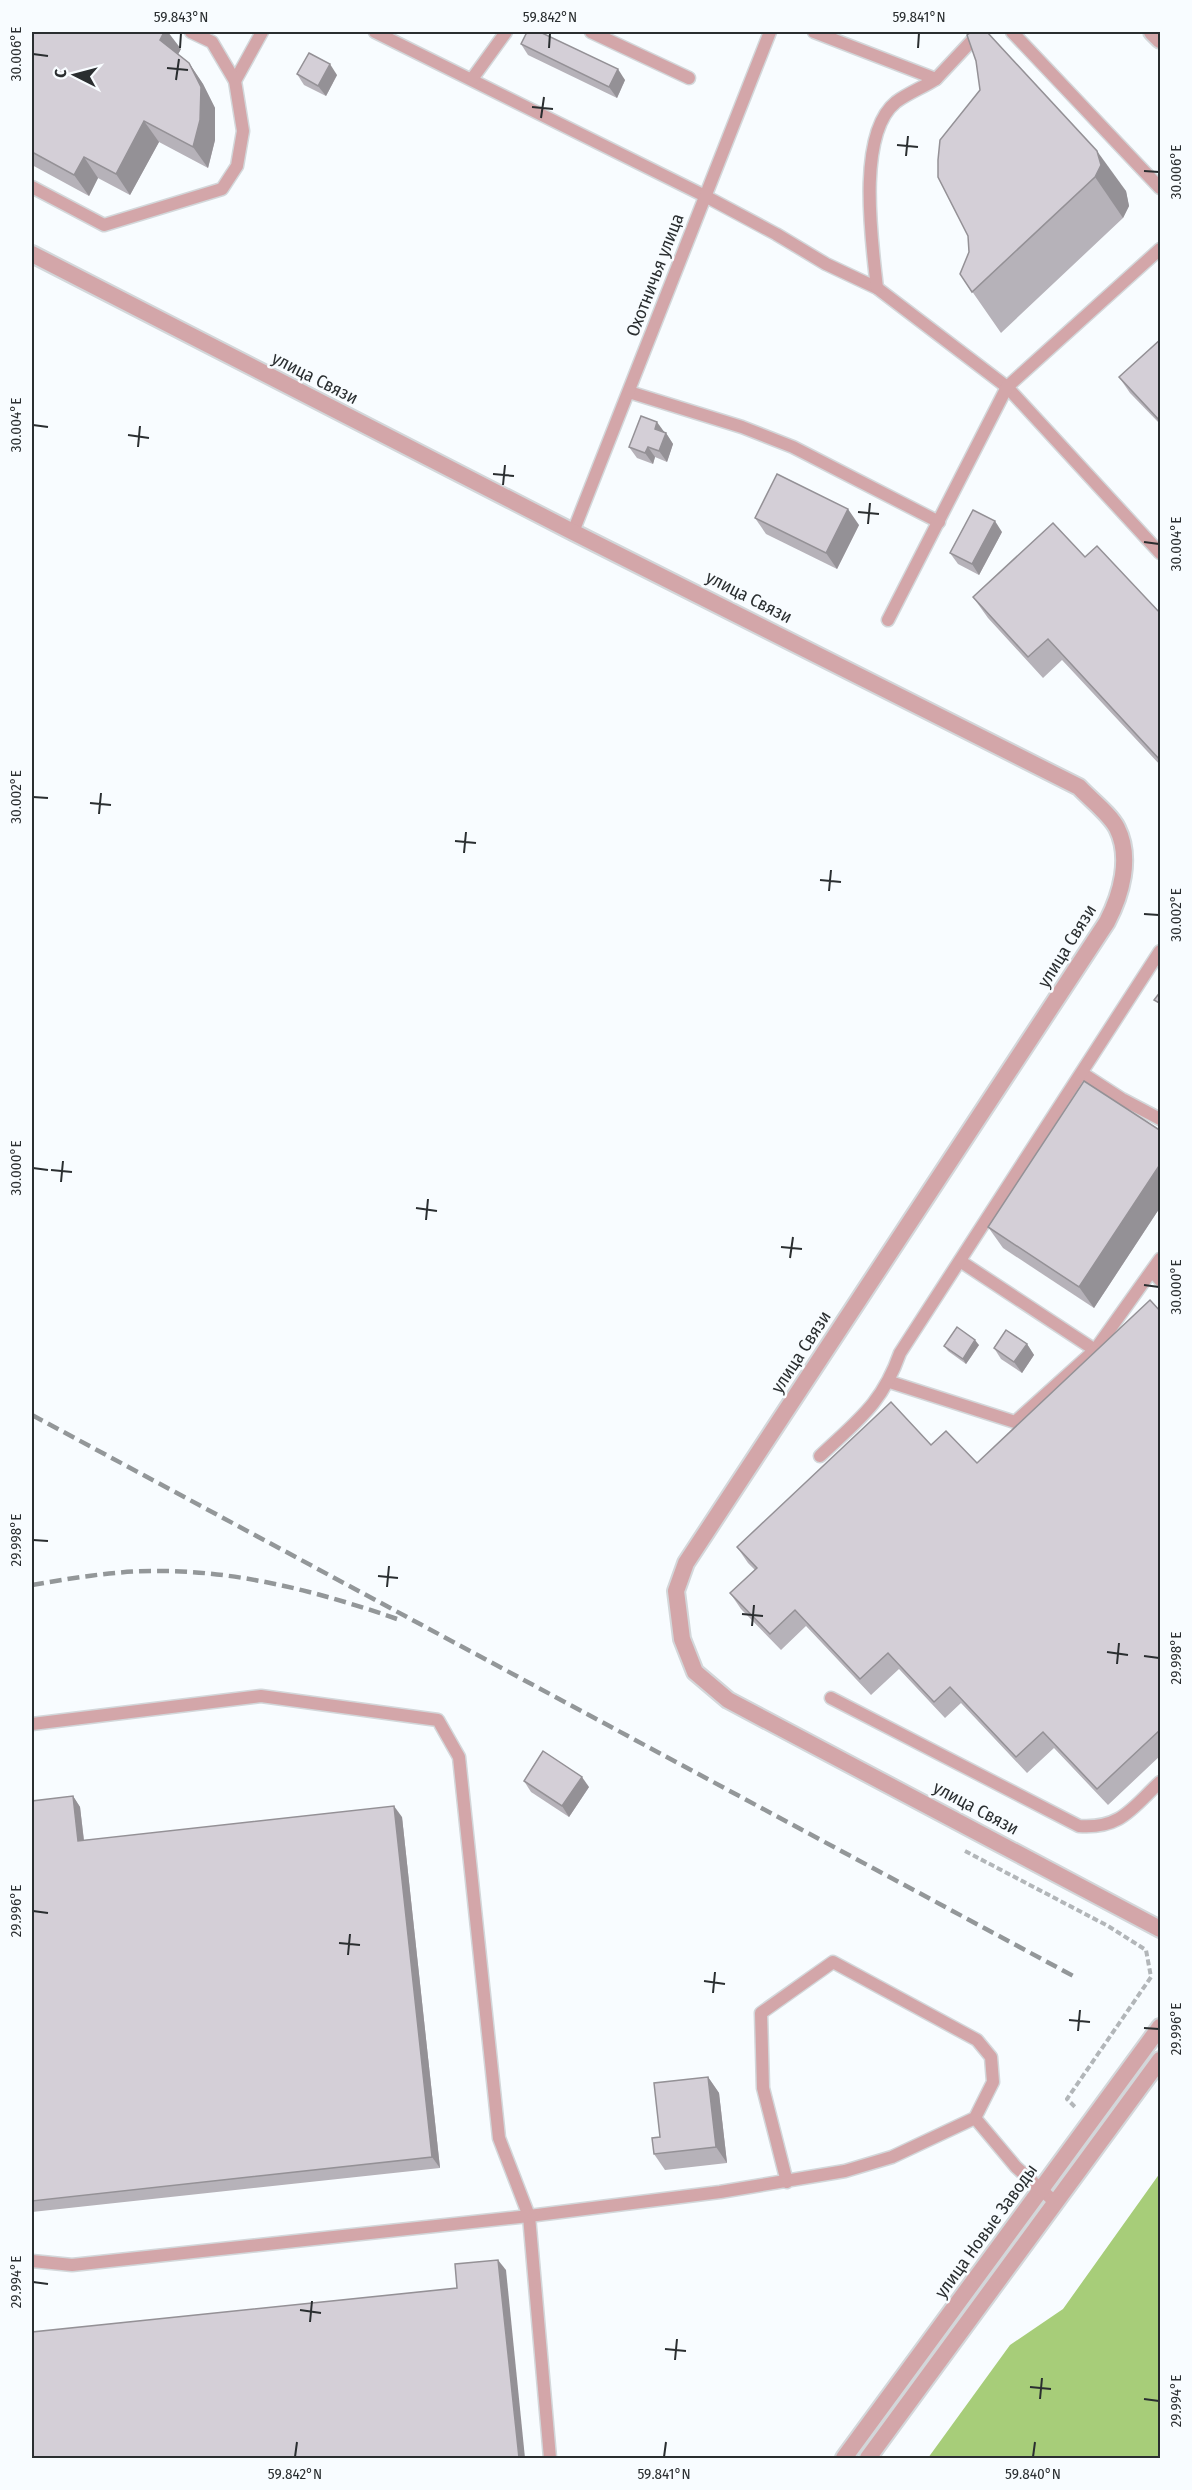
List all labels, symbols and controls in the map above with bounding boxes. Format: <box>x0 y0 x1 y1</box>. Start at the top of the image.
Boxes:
text: 59.843°N <box>154 8 208 26</box>
text: 59.842°N <box>523 8 577 26</box>
text: 59.841°N <box>892 8 946 26</box>
text: 30.006°E <box>7 27 25 81</box>
north arrow <box>45 45 105 105</box>
text: С <box>51 68 71 79</box>
text: 30.006°E <box>1167 145 1185 199</box>
street label: Охотничья улица <box>621 210 689 340</box>
street label: улица Связи <box>268 347 362 409</box>
text: 30.004°E <box>7 398 25 452</box>
text: 30.004°E <box>1167 517 1185 571</box>
street label: улица Связи <box>702 566 796 628</box>
text: 30.002°E <box>7 770 25 824</box>
text: 30.002°E <box>1167 888 1185 942</box>
street label: улица Связи <box>1033 900 1101 992</box>
text: 30.000°E <box>7 1140 25 1196</box>
text: 30.000°E <box>1167 1259 1185 1315</box>
street label: улица Связи <box>766 1307 836 1397</box>
text: 29.998°E <box>7 1514 25 1566</box>
text: 29.998°E <box>1167 1632 1185 1684</box>
street label: улица Связи <box>929 1776 1023 1840</box>
text: 29.996°E <box>7 1885 25 1937</box>
text: 29.996°E <box>1167 2003 1185 2055</box>
street label: улица Новые Заводы <box>930 2160 1042 2302</box>
text: 29.994°E <box>7 2256 25 2308</box>
text: 29.994°E <box>1167 2375 1185 2427</box>
text: 59.842°N <box>268 2465 322 2483</box>
text: 59.841°N <box>637 2465 691 2483</box>
text: 59.840°N <box>1005 2465 1061 2483</box>

